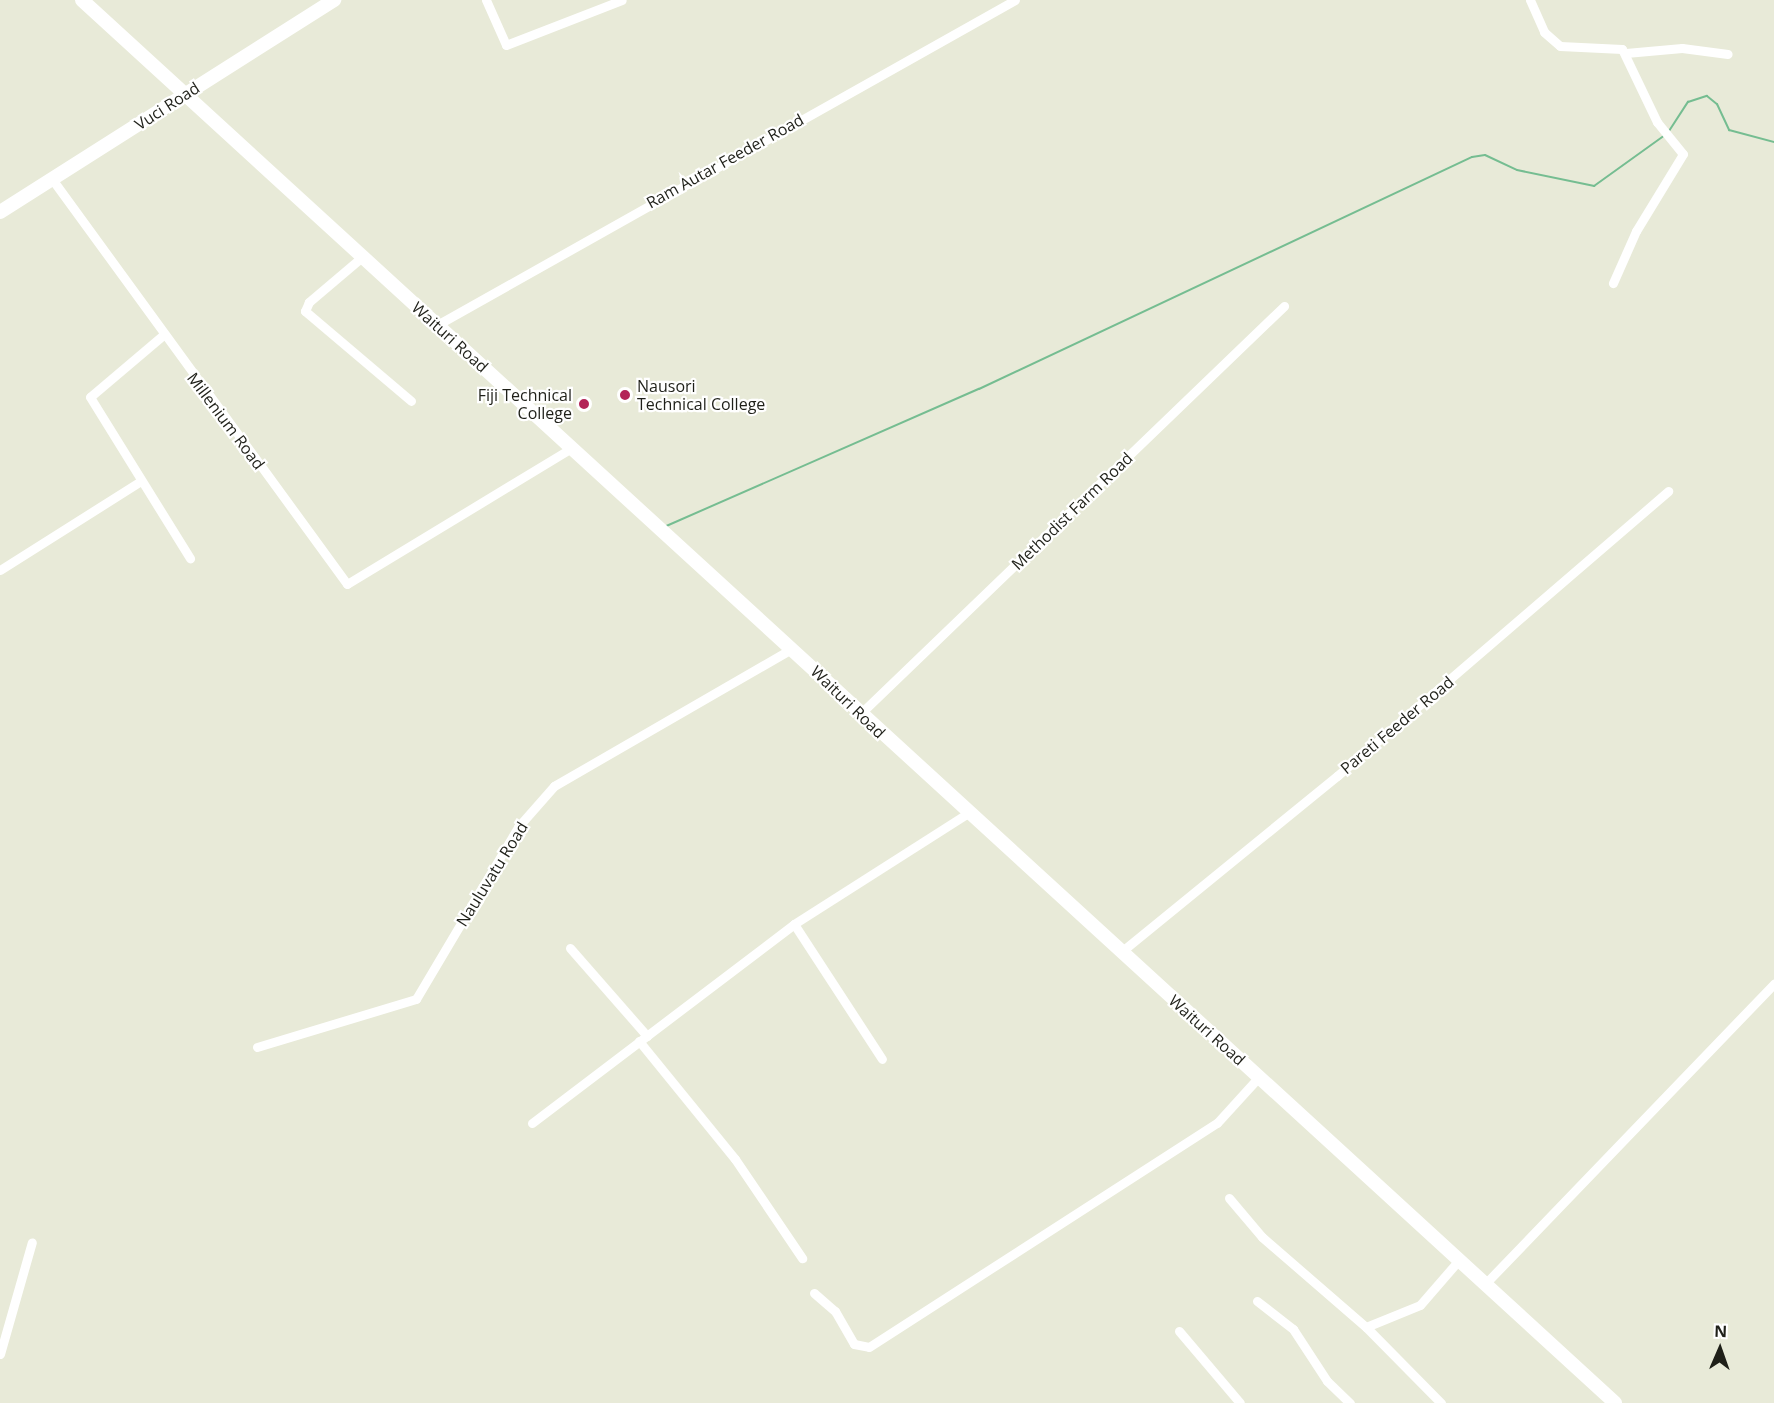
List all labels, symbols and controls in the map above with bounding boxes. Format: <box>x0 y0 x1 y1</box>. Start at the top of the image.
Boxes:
street label: Vuci Road <box>131 78 203 134</box>
street label: Ram Autar Feeder Road <box>643 110 807 212</box>
street label: Waituri Road <box>408 298 492 376</box>
street label: Millenium Road <box>183 369 269 473</box>
place label: Nausori Technical College <box>637 376 765 414</box>
place label: Fiji Technical College <box>478 385 572 423</box>
marker: Nausori Technical College <box>618 388 632 402</box>
marker: Fiji Technical College <box>577 397 591 411</box>
street label: Methodist Farm Road <box>1008 448 1136 574</box>
street label: Waituri Road <box>807 662 889 742</box>
street label: Pareti Feeder Road <box>1337 672 1457 778</box>
street label: Nauluvatu Road <box>452 818 532 930</box>
street label: Waituri Road <box>1165 991 1249 1069</box>
north arrow <box>1690 1319 1750 1379</box>
text: N <box>1714 1320 1728 1342</box>

